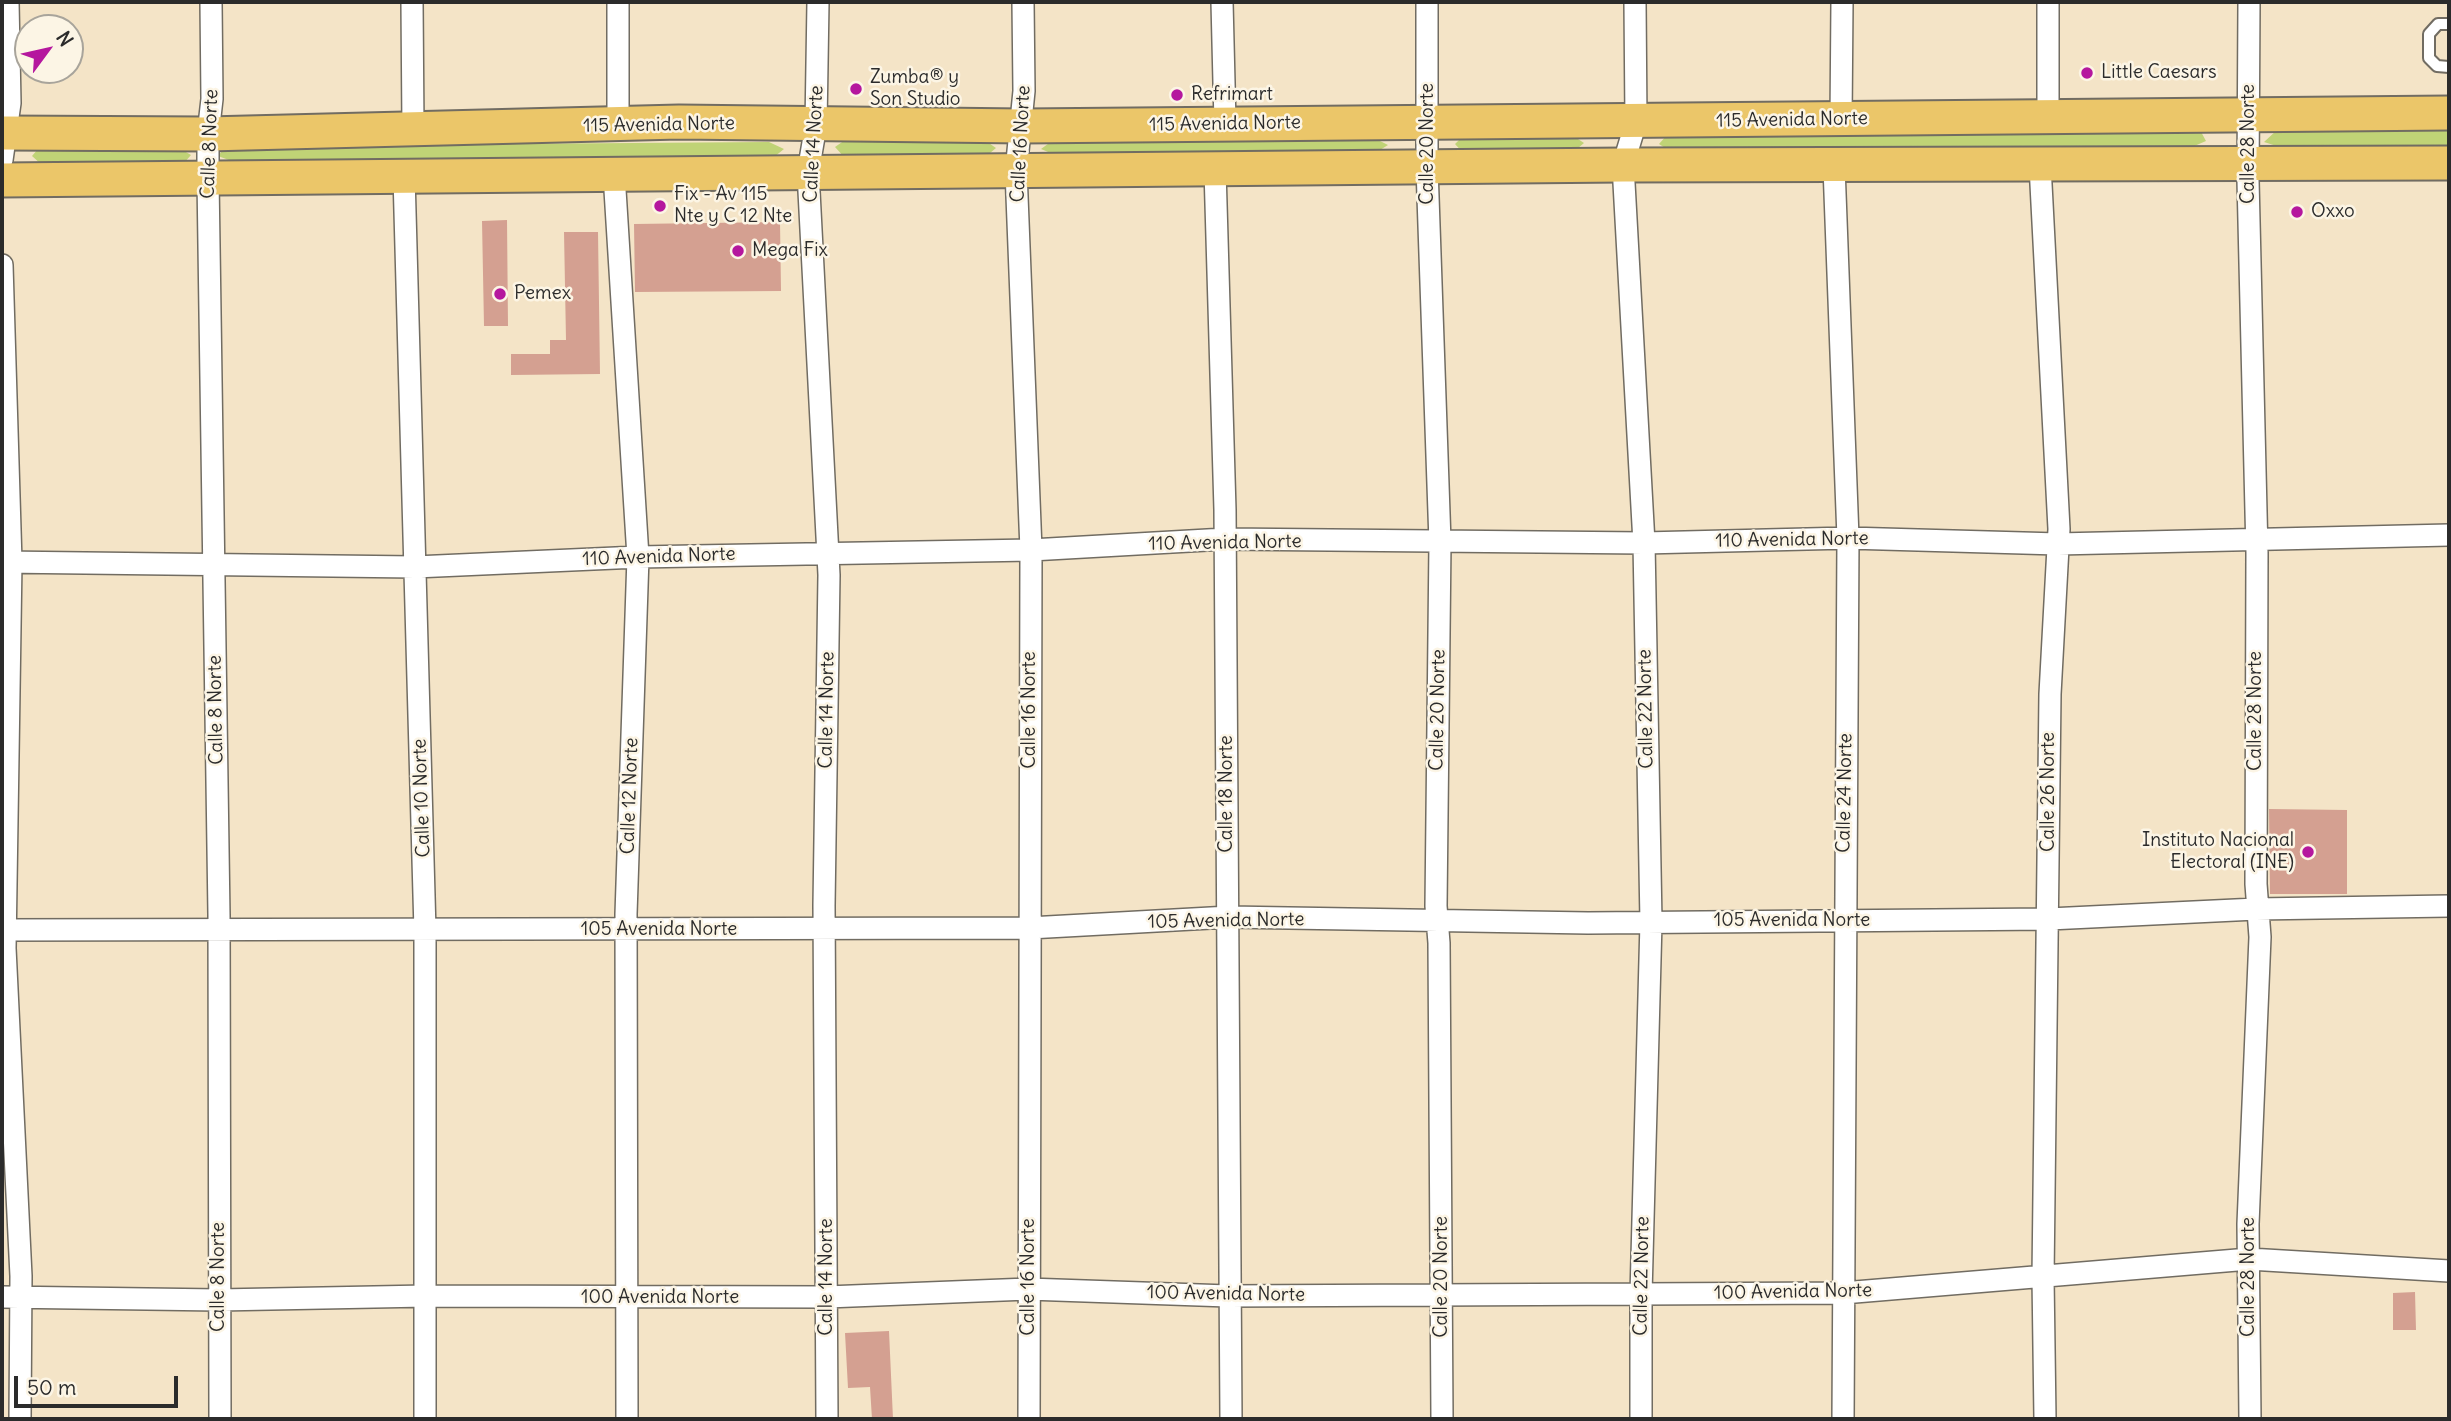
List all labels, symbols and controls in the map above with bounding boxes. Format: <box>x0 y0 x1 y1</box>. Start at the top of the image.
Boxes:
north arrow <box>14 14 84 84</box>
text: N <box>51 27 79 51</box>
place label: Little Caesars <box>2101 62 2217 84</box>
marker: Little Caesars <box>2079 65 2095 81</box>
place label: Zumba® y Son Studio <box>870 67 961 111</box>
marker: Zumba® y Son Studio <box>848 81 864 97</box>
street label: Calle 20 Norte <box>1417 83 1439 205</box>
place label: Refrimart <box>1191 84 1273 106</box>
street label: Calle 28 Norte <box>2238 84 2260 204</box>
street label: Calle 14 Norte <box>800 85 828 203</box>
street label: Calle 16 Norte <box>1007 85 1035 203</box>
marker: Refrimart <box>1169 87 1185 103</box>
street label: Calle 8 Norte <box>197 89 223 199</box>
street label: 115 Avenida Norte <box>1716 107 1868 133</box>
street label: 115 Avenida Norte <box>1149 111 1301 137</box>
street label: 115 Avenida Norte <box>583 112 735 138</box>
place label: Fix - Av 115 Nte y C 12 Nte <box>674 184 792 228</box>
marker: Fix - Av 115 Nte y C 12 Nte <box>652 198 668 214</box>
place label: Oxxo <box>2311 201 2355 223</box>
marker: Oxxo <box>2289 204 2305 220</box>
place label: Mega Fix <box>752 240 828 262</box>
marker: Mega Fix <box>730 243 746 259</box>
place label: Pemex <box>514 283 571 305</box>
marker: Pemex <box>492 286 508 302</box>
street label: 110 Avenida Norte <box>1715 527 1869 553</box>
street label: 110 Avenida Norte <box>1148 530 1302 556</box>
street label: 110 Avenida Norte <box>582 543 736 571</box>
street label: Calle 20 Norte <box>1426 649 1450 771</box>
street label: Calle 22 Norte <box>1634 649 1658 769</box>
street label: Calle 14 Norte <box>815 651 839 769</box>
street label: Calle 16 Norte <box>1019 651 1041 769</box>
street label: Calle 28 Norte <box>2245 651 2267 771</box>
street label: Calle 8 Norte <box>204 655 228 765</box>
street label: Calle 26 Norte <box>2038 732 2060 852</box>
street label: Calle 24 Norte <box>1833 733 1857 853</box>
street label: Calle 18 Norte <box>1216 735 1238 853</box>
street label: Calle 12 Norte <box>617 737 643 855</box>
street label: Calle 10 Norte <box>409 738 435 858</box>
place label: Instituto Nacional Electoral (INE) <box>2142 830 2294 874</box>
marker: Instituto Nacional Electoral (INE) <box>2300 844 2316 860</box>
street label: 105 Avenida Norte <box>1147 908 1305 934</box>
street label: 105 Avenida Norte <box>1714 910 1870 932</box>
street label: 105 Avenida Norte <box>581 919 737 941</box>
street label: Calle 20 Norte <box>1431 1216 1453 1338</box>
street label: Calle 22 Norte <box>1630 1216 1654 1336</box>
street label: Calle 28 Norte <box>2238 1217 2260 1337</box>
street label: Calle 14 Norte <box>816 1218 838 1336</box>
street label: Calle 16 Norte <box>1018 1218 1040 1336</box>
street label: Calle 8 Norte <box>208 1222 230 1332</box>
street label: 100 Avenida Norte <box>1714 1279 1872 1305</box>
street label: 100 Avenida Norte <box>1147 1281 1305 1307</box>
street label: 100 Avenida Norte <box>581 1287 739 1309</box>
scale bar <box>18 1362 182 1406</box>
text: 50 m <box>27 1374 76 1401</box>

